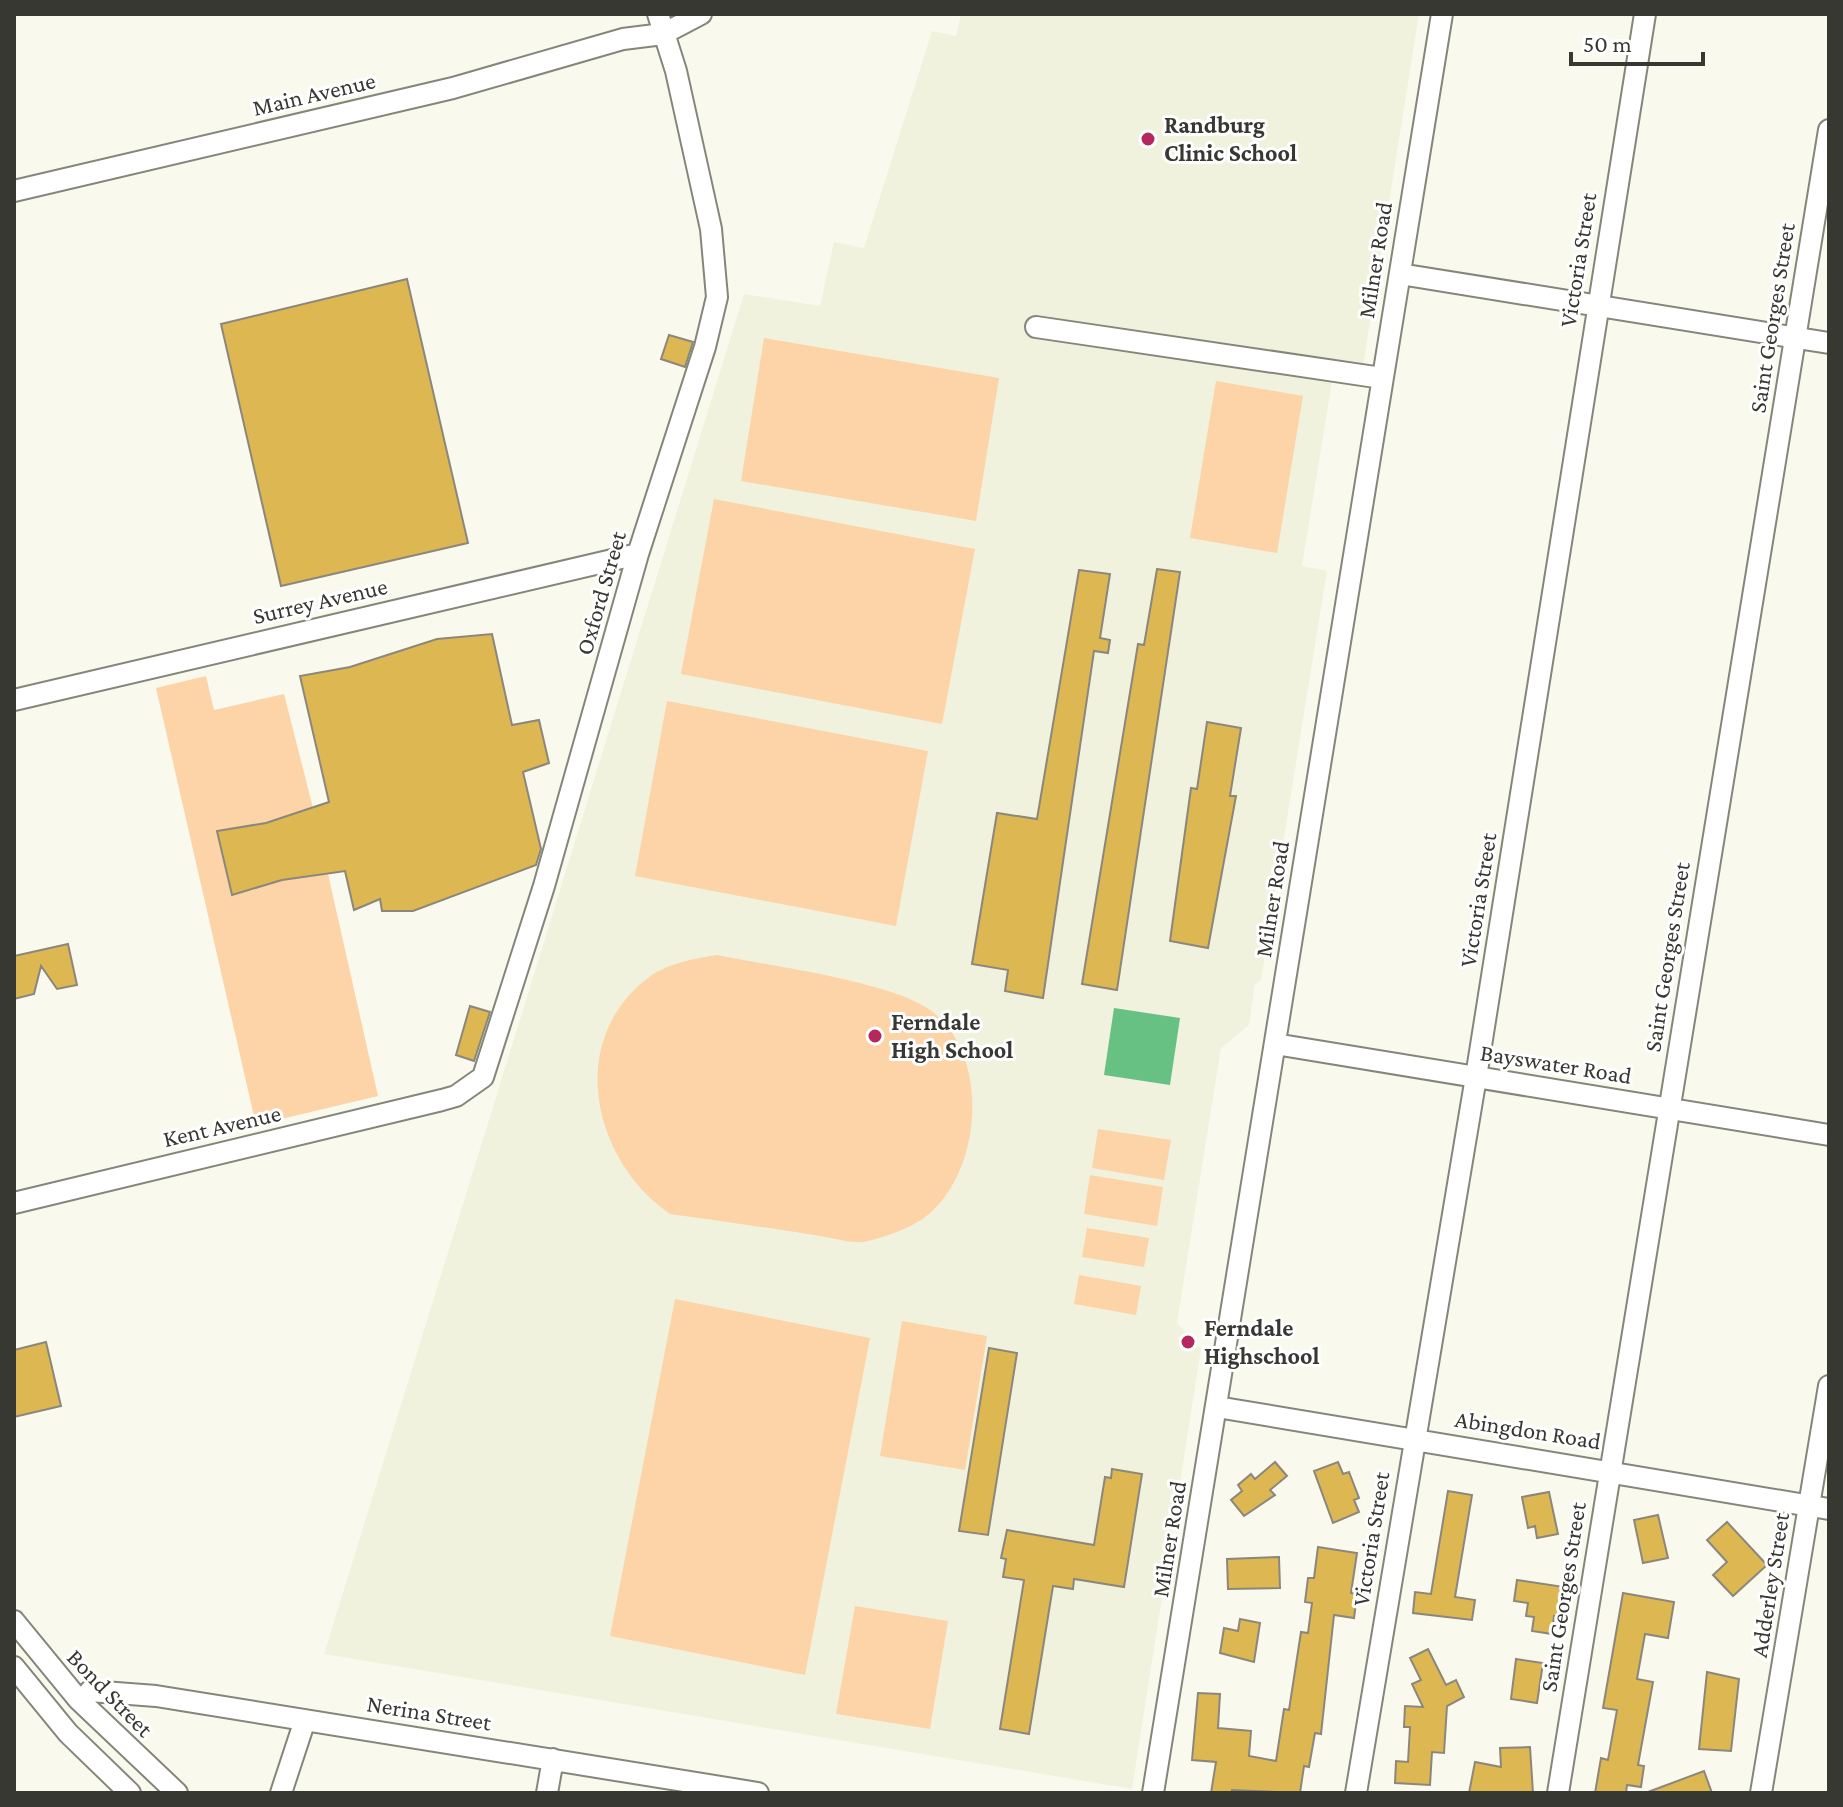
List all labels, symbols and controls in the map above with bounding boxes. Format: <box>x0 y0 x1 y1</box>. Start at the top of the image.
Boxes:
scale bar <box>1571 16 1703 66</box>
text: 50 m <box>1583 30 1632 57</box>
street label: Main Avenue <box>250 66 378 121</box>
place label: Randburg Clinic School <box>1164 111 1297 166</box>
marker: Randburg Clinic School <box>1139 130 1157 148</box>
street label: Victoria Street <box>1554 190 1602 329</box>
street label: Milner Road <box>1352 199 1397 320</box>
street label: Saint Georges Street <box>1743 220 1800 415</box>
street label: Oxford Street <box>570 527 631 658</box>
street label: Surrey Avenue <box>250 572 390 629</box>
street label: Victoria Street <box>1454 830 1502 969</box>
street label: Milner Road <box>1249 838 1294 959</box>
street label: Saint Georges Street <box>1638 859 1695 1054</box>
place label: Ferndale High School <box>891 1008 1013 1063</box>
marker: Ferndale High School <box>866 1027 884 1045</box>
street label: Bayswater Road <box>1478 1038 1634 1089</box>
street label: Kent Avenue <box>160 1099 283 1152</box>
place label: Ferndale Highschool <box>1204 1314 1320 1369</box>
marker: Ferndale Highschool <box>1179 1333 1197 1351</box>
street label: Abingdon Road <box>1453 1405 1603 1454</box>
street label: Victoria Street <box>1347 1469 1395 1608</box>
street label: Milner Road <box>1146 1478 1191 1599</box>
street label: Saint Georges Street <box>1534 1499 1591 1694</box>
street label: Adderley Street <box>1745 1509 1794 1659</box>
street label: Bond Street <box>62 1643 159 1743</box>
street label: Nerina Street <box>365 1689 494 1736</box>

